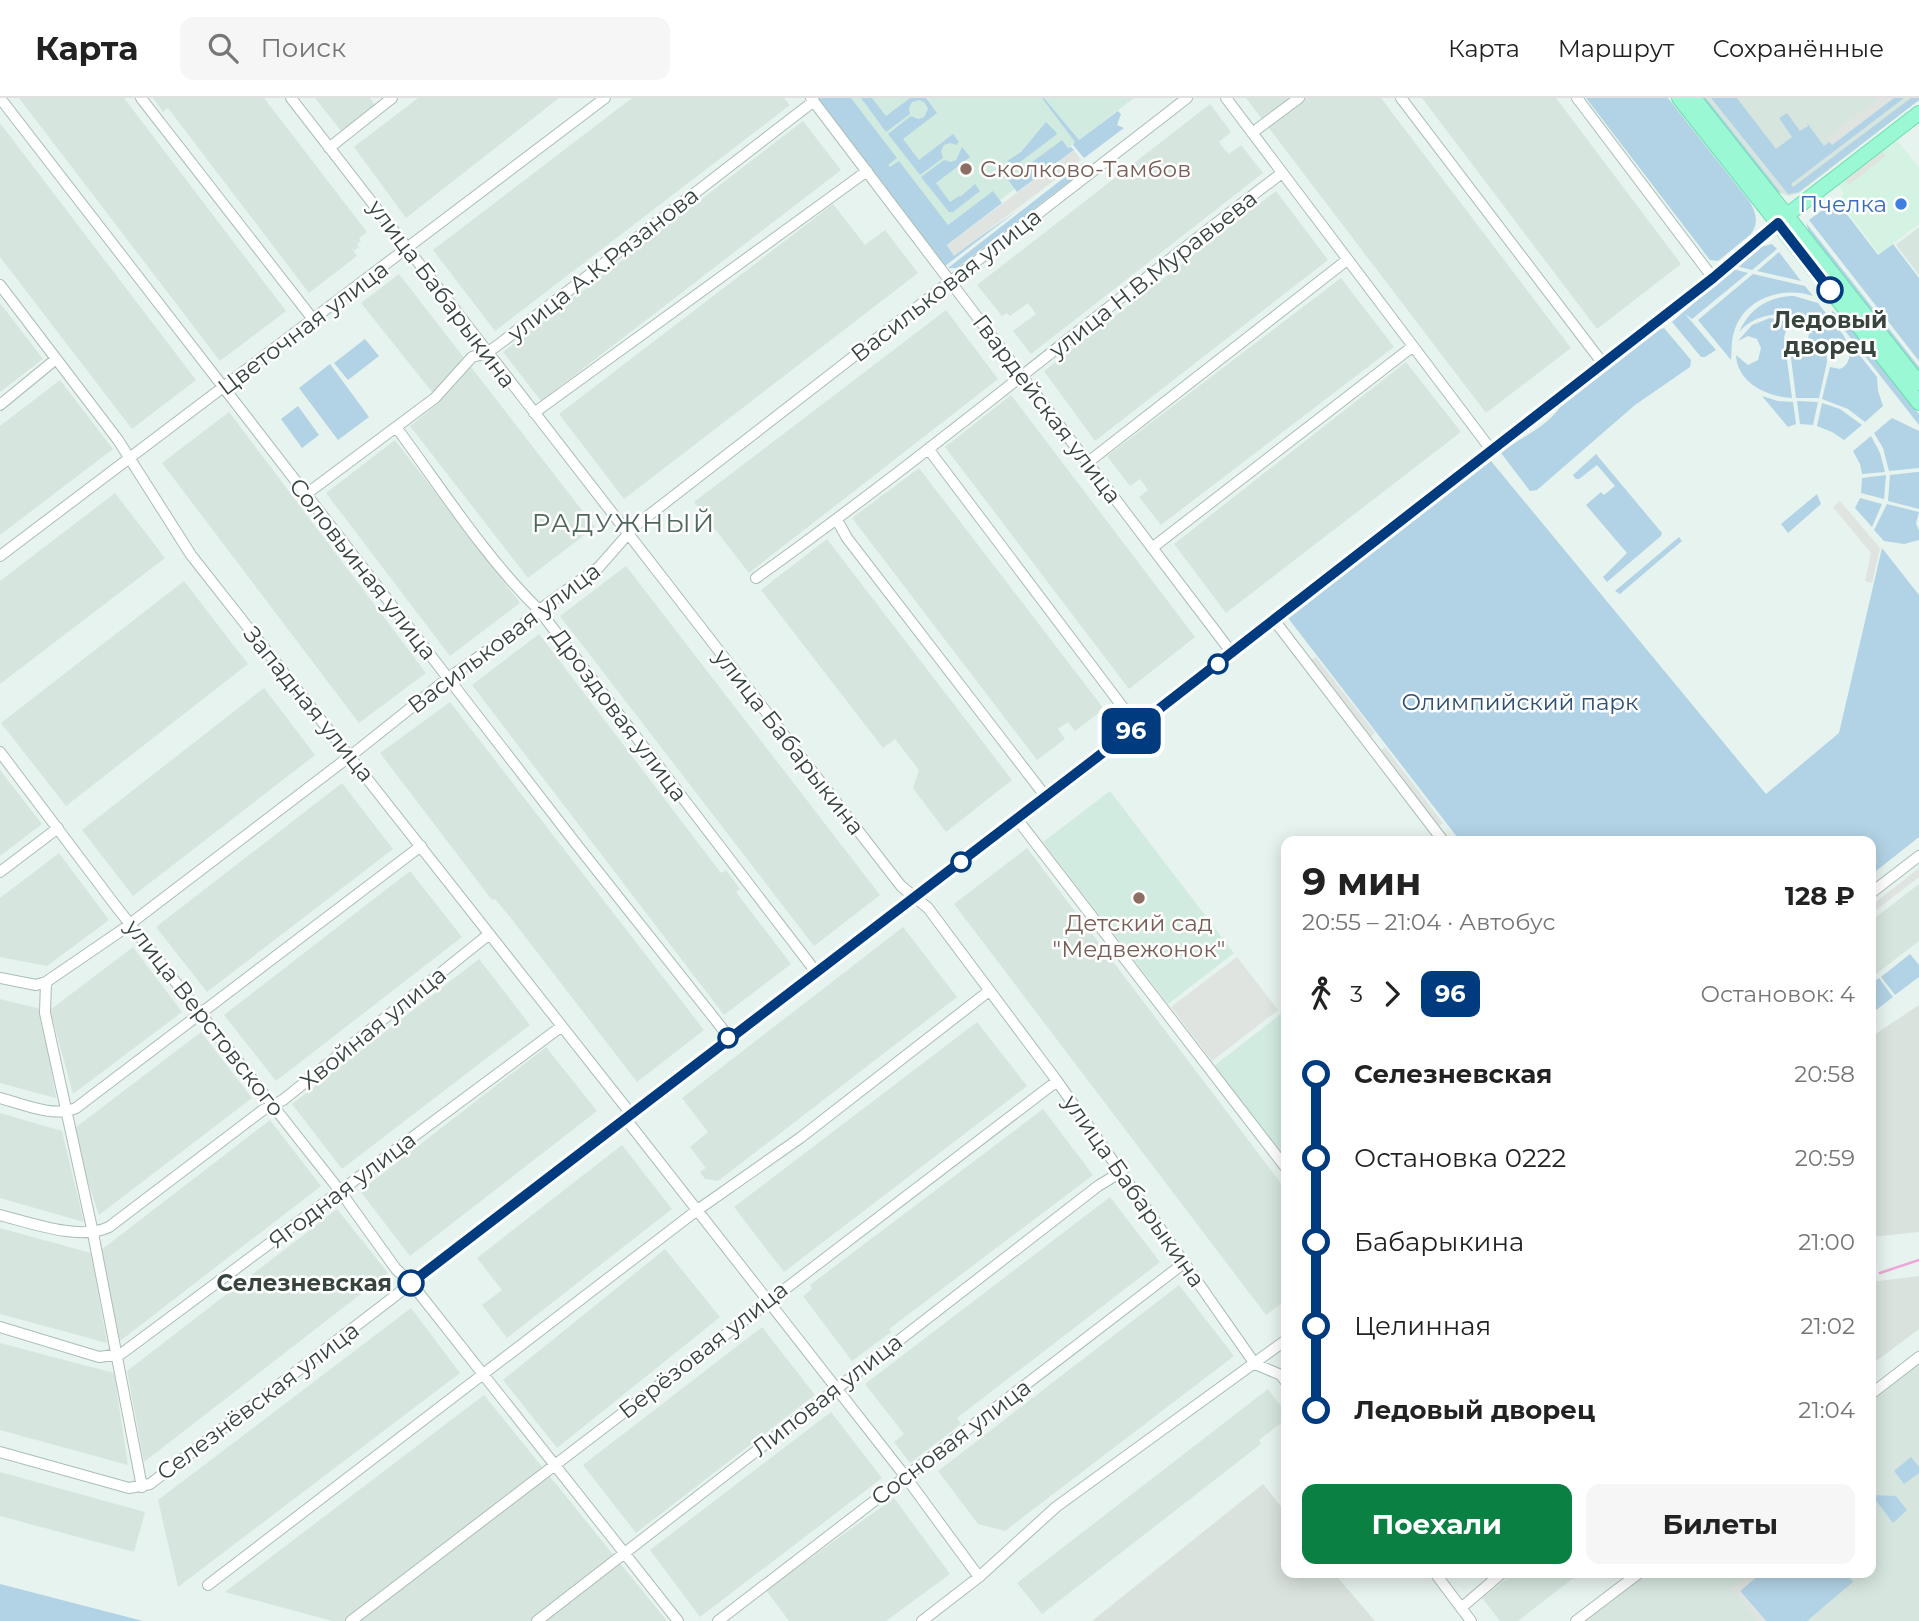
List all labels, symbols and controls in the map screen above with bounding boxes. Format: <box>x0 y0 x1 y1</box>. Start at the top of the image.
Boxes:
search box <box>180 17 670 80</box>
text: Карта <box>35 28 138 68</box>
icon: search <box>204 29 242 67</box>
text: Поиск <box>260 32 346 64</box>
text: Карта <box>1448 34 1520 63</box>
text: Маршрут <box>1558 34 1674 63</box>
text: Сохранённые <box>1712 34 1884 63</box>
place label: Сколково-Тамбов <box>980 155 1191 183</box>
marker: Сколково-Тамбов <box>958 161 974 177</box>
street label: улица А.К.Рязанова <box>501 181 704 348</box>
street label: улица Н.В.Муравьева <box>1043 184 1263 365</box>
place label: Пчелка <box>1799 190 1887 218</box>
street label: улица Бабарыкина <box>361 194 522 394</box>
marker: Пчелка <box>1893 196 1909 212</box>
street label: Васильковая улица <box>845 202 1047 368</box>
street label: Цветочная улица <box>212 255 394 401</box>
marker: Ледовый дворец <box>1817 277 1843 303</box>
place label: Ледовый дворец <box>1773 306 1887 360</box>
street label: Гвардейская улица <box>967 309 1127 509</box>
street label: Соловьиная улица <box>283 472 443 666</box>
district label: РАДУЖНЫЙ <box>532 507 716 539</box>
street label: Васильковая улица <box>402 557 606 719</box>
street label: Западная улица <box>238 620 380 788</box>
street label: Дроздовая улица <box>545 623 693 807</box>
street label: улица Бабарыкина <box>707 643 870 841</box>
unlabelled marker <box>1208 654 1228 674</box>
park label: Олимпийский парк <box>1402 688 1639 716</box>
line badge: 96 <box>1100 708 1162 754</box>
text: 96 <box>1116 716 1146 745</box>
unlabelled marker <box>951 852 971 872</box>
text: 9 мин <box>1302 858 1421 905</box>
text: 128 ₽ <box>1785 880 1855 912</box>
marker: Детский сад "Медвежонок" <box>1131 890 1147 906</box>
text: 20:55 – 21:04 · Автобус <box>1302 908 1555 936</box>
place label: Детский сад "Медвежонок" <box>1053 909 1225 963</box>
street label: улица Верстовского <box>119 913 291 1122</box>
street label: Хвойная улица <box>294 961 452 1095</box>
icon: walk <box>1302 975 1340 1013</box>
icon: forward <box>1373 975 1411 1013</box>
text: 96 <box>1435 979 1466 1008</box>
text: 3 <box>1350 980 1363 1008</box>
text: Остановок: 4 <box>1700 980 1855 1008</box>
unlabelled marker <box>718 1028 738 1048</box>
text: Селезневская <box>1354 1058 1552 1090</box>
text: 20:58 <box>1794 1060 1855 1088</box>
street label: улица Бабарыкина <box>1056 1089 1211 1293</box>
street label: Ягодная улица <box>263 1125 421 1255</box>
text: Остановка 0222 <box>1354 1142 1566 1174</box>
text: 20:59 <box>1795 1144 1855 1172</box>
text: Бабарыкина <box>1354 1226 1524 1258</box>
text: 21:00 <box>1798 1228 1855 1256</box>
place label: Селезневская <box>216 1269 392 1297</box>
marker: Селезневская <box>398 1270 424 1296</box>
street label: Берёзовая улица <box>613 1275 793 1425</box>
text: Целинная <box>1354 1310 1491 1342</box>
text: 21:02 <box>1800 1312 1855 1340</box>
street label: Селезнёвская улица <box>151 1316 365 1486</box>
street label: Липовая улица <box>746 1328 908 1462</box>
street label: Сосновая улица <box>866 1373 1036 1511</box>
text: Ледовый дворец <box>1354 1394 1595 1426</box>
text: 21:04 <box>1798 1396 1855 1424</box>
button: Поехали <box>1302 1484 1572 1564</box>
button: Билеты <box>1586 1484 1855 1564</box>

